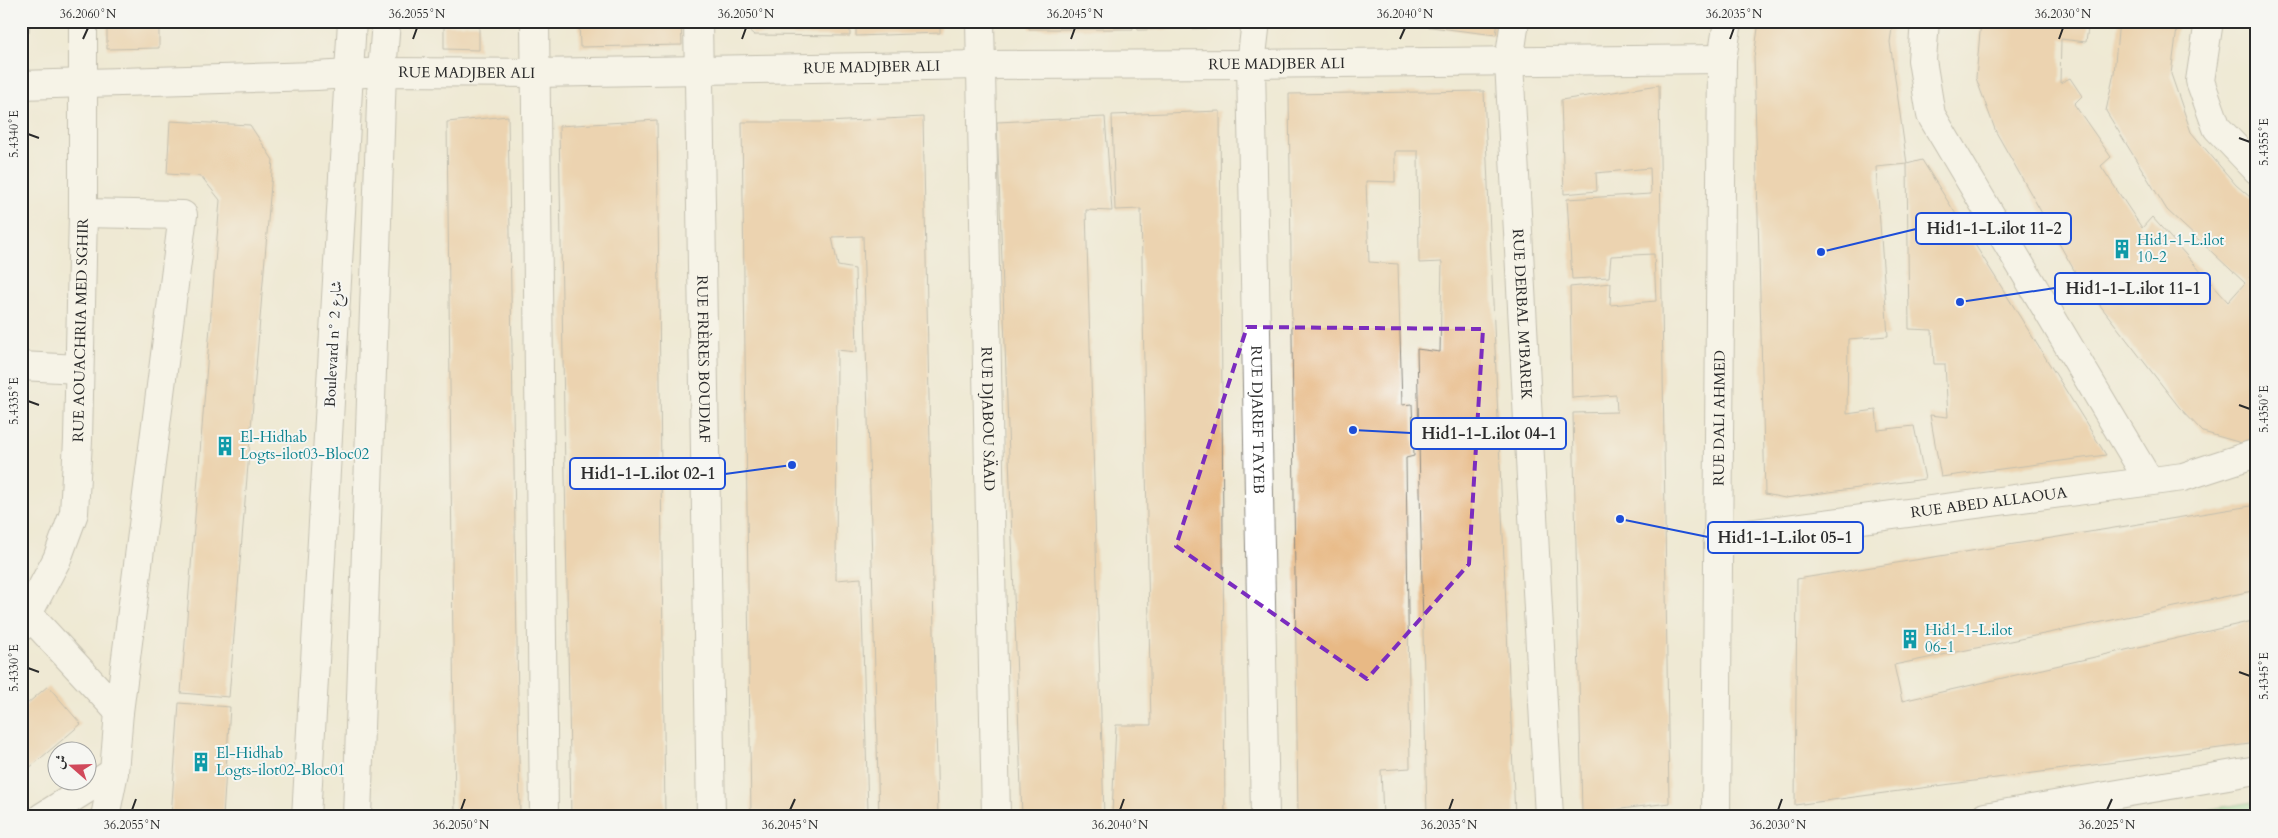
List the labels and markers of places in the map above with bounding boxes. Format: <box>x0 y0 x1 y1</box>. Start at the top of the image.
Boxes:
callout: Hid1-1-L.ilot 11-2 <box>1916 213 2071 244</box>
place label: Hid1-1-L.ilot 10-2 <box>2137 230 2225 267</box>
building icon: Hid1-1-L.ilot 10-2 <box>2111 238 2133 260</box>
callout: Hid1-1-L.ilot 11-1 <box>2055 273 2210 304</box>
callout: Hid1-1-L.ilot 04-1 <box>1411 418 1566 449</box>
place label: El-Hidhab Logts-ilot03-Bloc02 <box>240 427 370 464</box>
building icon: El-Hidhab Logts-ilot03-Bloc02 <box>214 435 236 457</box>
callout: Hid1-1-L.ilot 02-1 <box>570 458 725 489</box>
callout: Hid1-1-L.ilot 05-1 <box>1708 522 1863 553</box>
place label: Hid1-1-L.ilot 06-1 <box>1925 620 2013 657</box>
building icon: Hid1-1-L.ilot 06-1 <box>1899 628 1921 650</box>
place label: El-Hidhab Logts-ilot02-Bloc01 <box>216 743 345 780</box>
building icon: El-Hidhab Logts-ilot02-Bloc01 <box>190 751 212 773</box>

